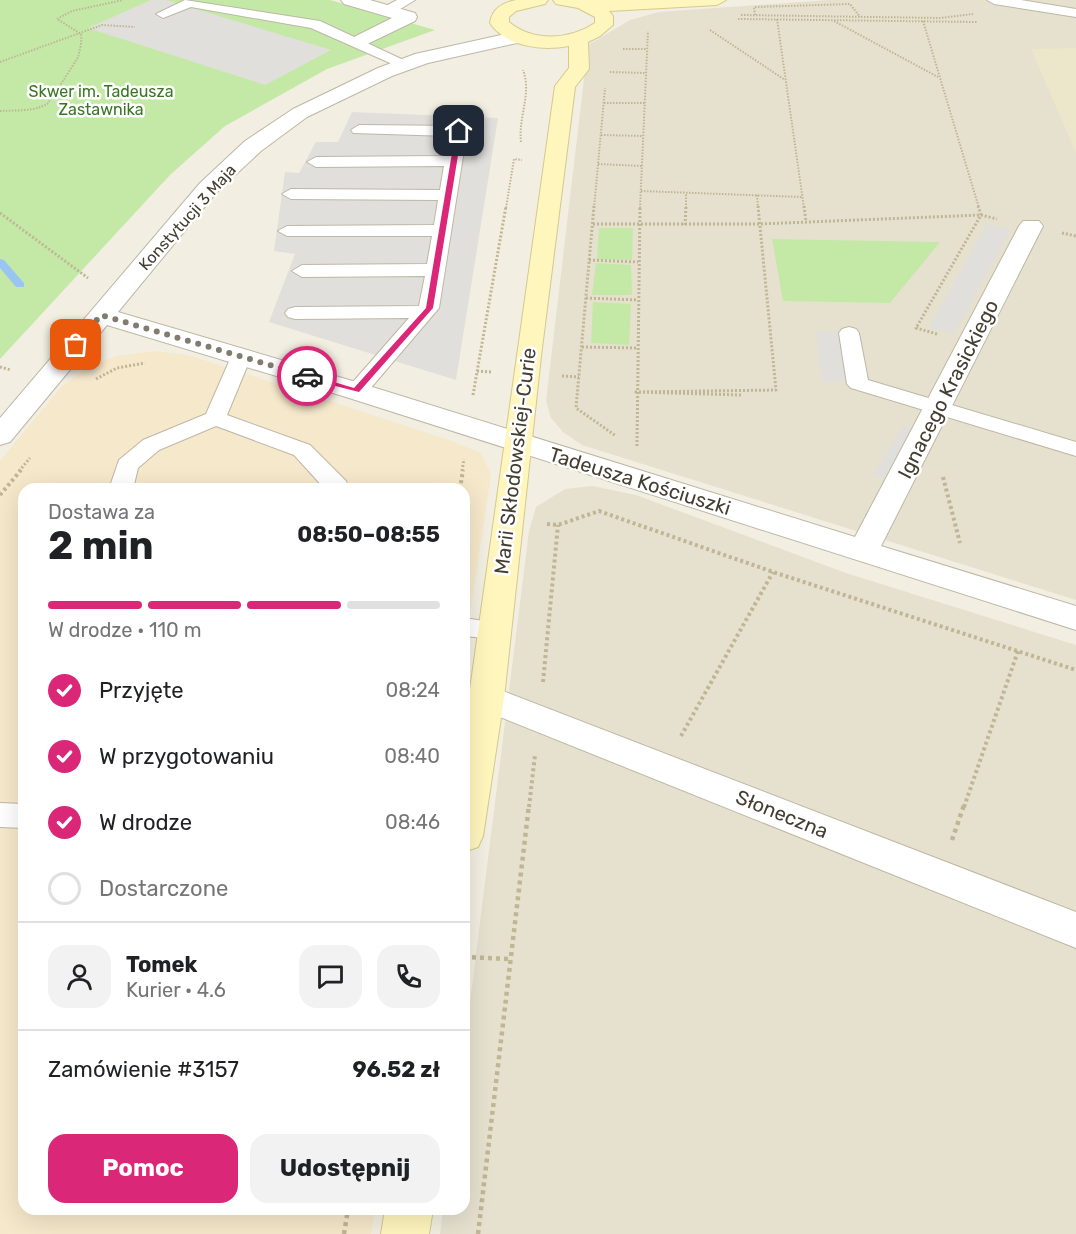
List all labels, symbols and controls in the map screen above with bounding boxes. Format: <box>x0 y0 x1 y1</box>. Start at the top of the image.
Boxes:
park label: Skwer im. Tadeusza Zastawnika <box>29 82 173 119</box>
pin <box>433 105 484 156</box>
icon: home <box>442 114 475 147</box>
street label: Konstytucji 3 Maja <box>135 160 240 274</box>
street label: Ignacego Krasickiego <box>892 296 1004 482</box>
pin <box>50 319 101 370</box>
icon: bag <box>59 328 92 361</box>
courier <box>277 346 337 406</box>
street label: Marii Skłodowskiej-Curie <box>489 346 541 576</box>
icon: car <box>291 360 324 393</box>
street label: Tadeusza Kościuszki <box>546 442 734 520</box>
text: Dostawa za <box>48 500 155 524</box>
text: 08:50–08:55 <box>297 521 440 548</box>
text: 2 min <box>48 523 154 569</box>
text: W drodze · 110 m <box>48 618 201 642</box>
icon: check <box>48 674 81 707</box>
text: Przyjęte <box>99 677 184 704</box>
text: 08:24 <box>385 678 440 702</box>
icon: check <box>48 740 81 773</box>
text: W przygotowaniu <box>99 743 274 770</box>
text: 08:40 <box>384 744 440 768</box>
street label: Słoneczna <box>732 785 832 843</box>
icon: check <box>48 806 81 839</box>
text: W drodze <box>99 809 192 836</box>
text: 08:46 <box>385 810 440 834</box>
text: Dostarczone <box>99 875 228 902</box>
button: person <box>48 945 111 1008</box>
button: chat <box>299 945 362 1008</box>
button: phone <box>377 945 440 1008</box>
text: Tomek <box>126 951 197 978</box>
text: Kurier · 4.6 <box>126 978 226 1002</box>
text: Zamówienie #3157 <box>48 1056 239 1083</box>
text: 96.52 zł <box>353 1056 440 1083</box>
button: Pomoc <box>48 1134 238 1203</box>
button: Udostępnij <box>250 1134 440 1203</box>

